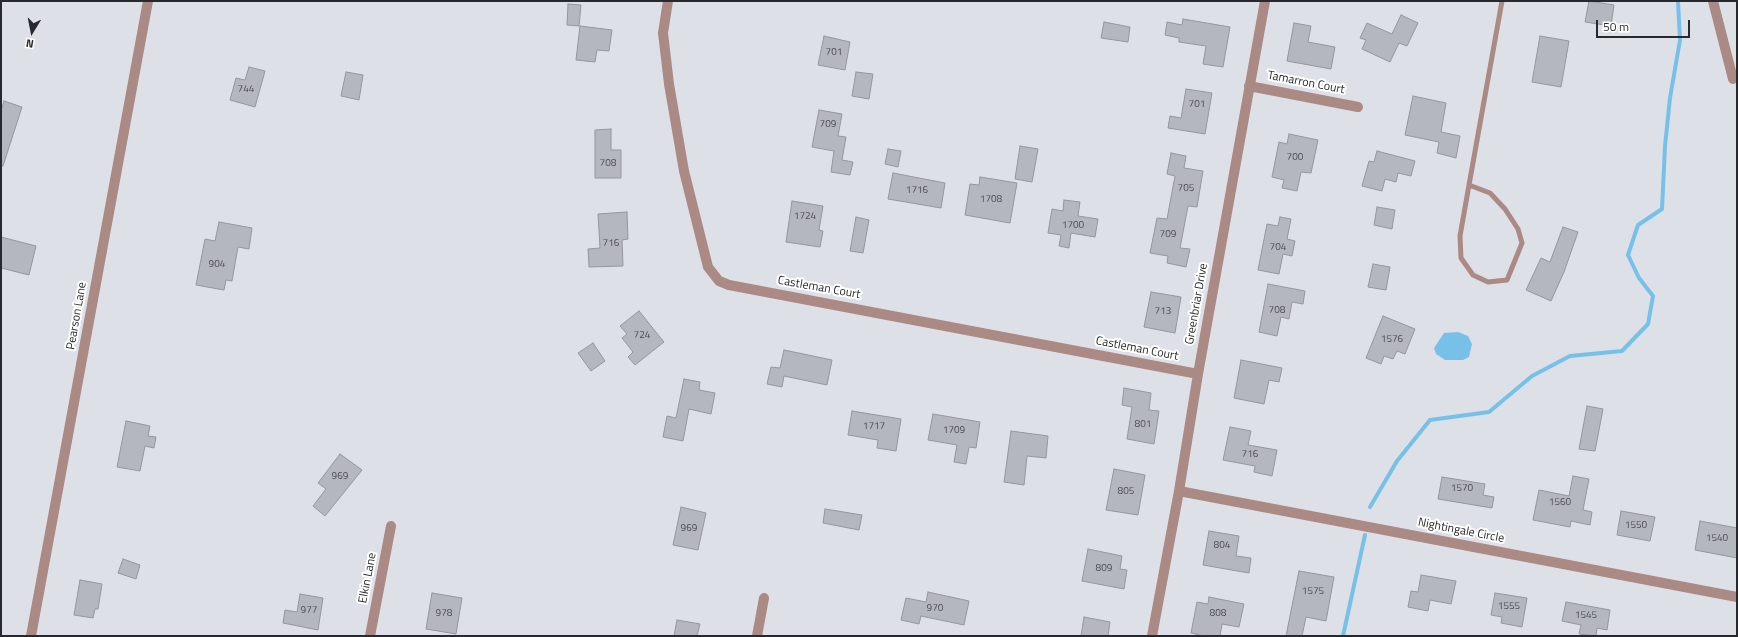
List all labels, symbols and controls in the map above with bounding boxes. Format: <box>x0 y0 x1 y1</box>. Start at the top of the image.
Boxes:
north arrow <box>12 12 52 52</box>
scale bar <box>1598 12 1692 38</box>
text: 50 m <box>1603 17 1629 36</box>
text: N <box>25 35 35 52</box>
house number: 701 <box>826 47 842 59</box>
street label: Tamarron Court <box>1266 68 1346 98</box>
house number: 744 <box>238 84 254 96</box>
house number: 701 <box>1189 99 1205 111</box>
house number: 709 <box>820 119 836 131</box>
house number: 700 <box>1287 152 1303 164</box>
house number: 708 <box>600 158 616 170</box>
house number: 705 <box>1178 183 1194 195</box>
house number: 1716 <box>906 185 928 197</box>
house number: 1708 <box>980 194 1002 206</box>
house number: 1724 <box>794 211 816 223</box>
house number: 1700 <box>1062 220 1084 232</box>
house number: 709 <box>1160 229 1176 241</box>
house number: 716 <box>603 238 619 250</box>
house number: 704 <box>1270 242 1286 254</box>
house number: 904 <box>209 259 225 271</box>
street label: Greenbriar Drive <box>1183 262 1211 346</box>
street label: Castleman Court <box>777 274 861 302</box>
street label: Pearson Lane <box>64 281 90 351</box>
house number: 708 <box>1269 305 1285 317</box>
house number: 713 <box>1155 306 1171 318</box>
house number: 724 <box>634 330 650 342</box>
street label: Castleman Court <box>1095 334 1179 364</box>
house number: 1576 <box>1381 334 1403 346</box>
house number: 801 <box>1135 419 1151 431</box>
house number: 1717 <box>863 421 885 433</box>
house number: 1709 <box>943 425 965 437</box>
house number: 716 <box>1242 449 1258 461</box>
house number: 969 <box>332 471 348 483</box>
house number: 1570 <box>1451 483 1473 495</box>
house number: 805 <box>1118 486 1134 498</box>
house number: 1560 <box>1549 497 1571 509</box>
street label: Nightingale Circle <box>1417 516 1505 546</box>
house number: 1550 <box>1625 520 1647 532</box>
house number: 969 <box>681 523 697 535</box>
house number: 1540 <box>1706 533 1728 545</box>
house number: 804 <box>1214 540 1230 552</box>
street label: Elkin Lane <box>356 552 380 604</box>
house number: 809 <box>1096 563 1112 575</box>
house number: 1575 <box>1302 586 1324 598</box>
house number: 1555 <box>1498 601 1520 613</box>
house number: 970 <box>927 603 943 615</box>
house number: 977 <box>301 605 317 617</box>
house number: 978 <box>436 608 452 620</box>
house number: 808 <box>1210 608 1226 620</box>
house number: 1545 <box>1575 610 1597 622</box>

